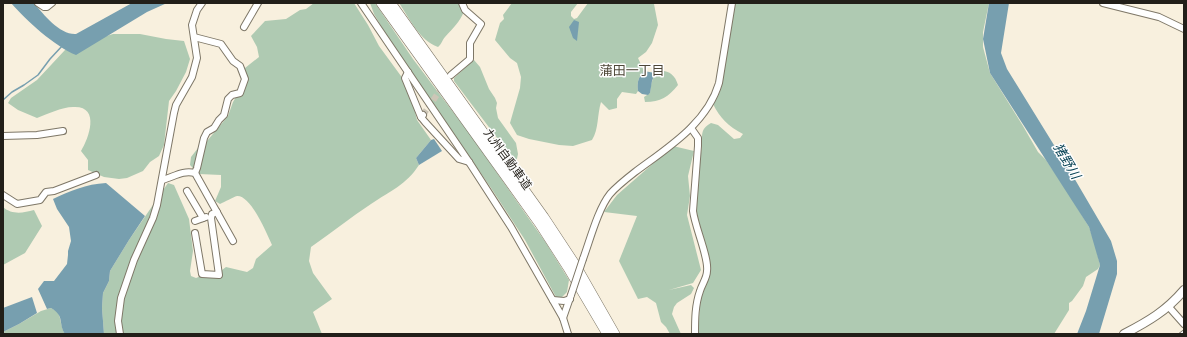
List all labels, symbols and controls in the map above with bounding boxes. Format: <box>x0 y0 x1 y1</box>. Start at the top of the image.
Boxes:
district label: 蒲田一丁目 <box>599 62 665 79</box>
street label: 九州自動車道 <box>481 125 535 193</box>
water label: 猪野川 <box>1050 140 1085 184</box>

